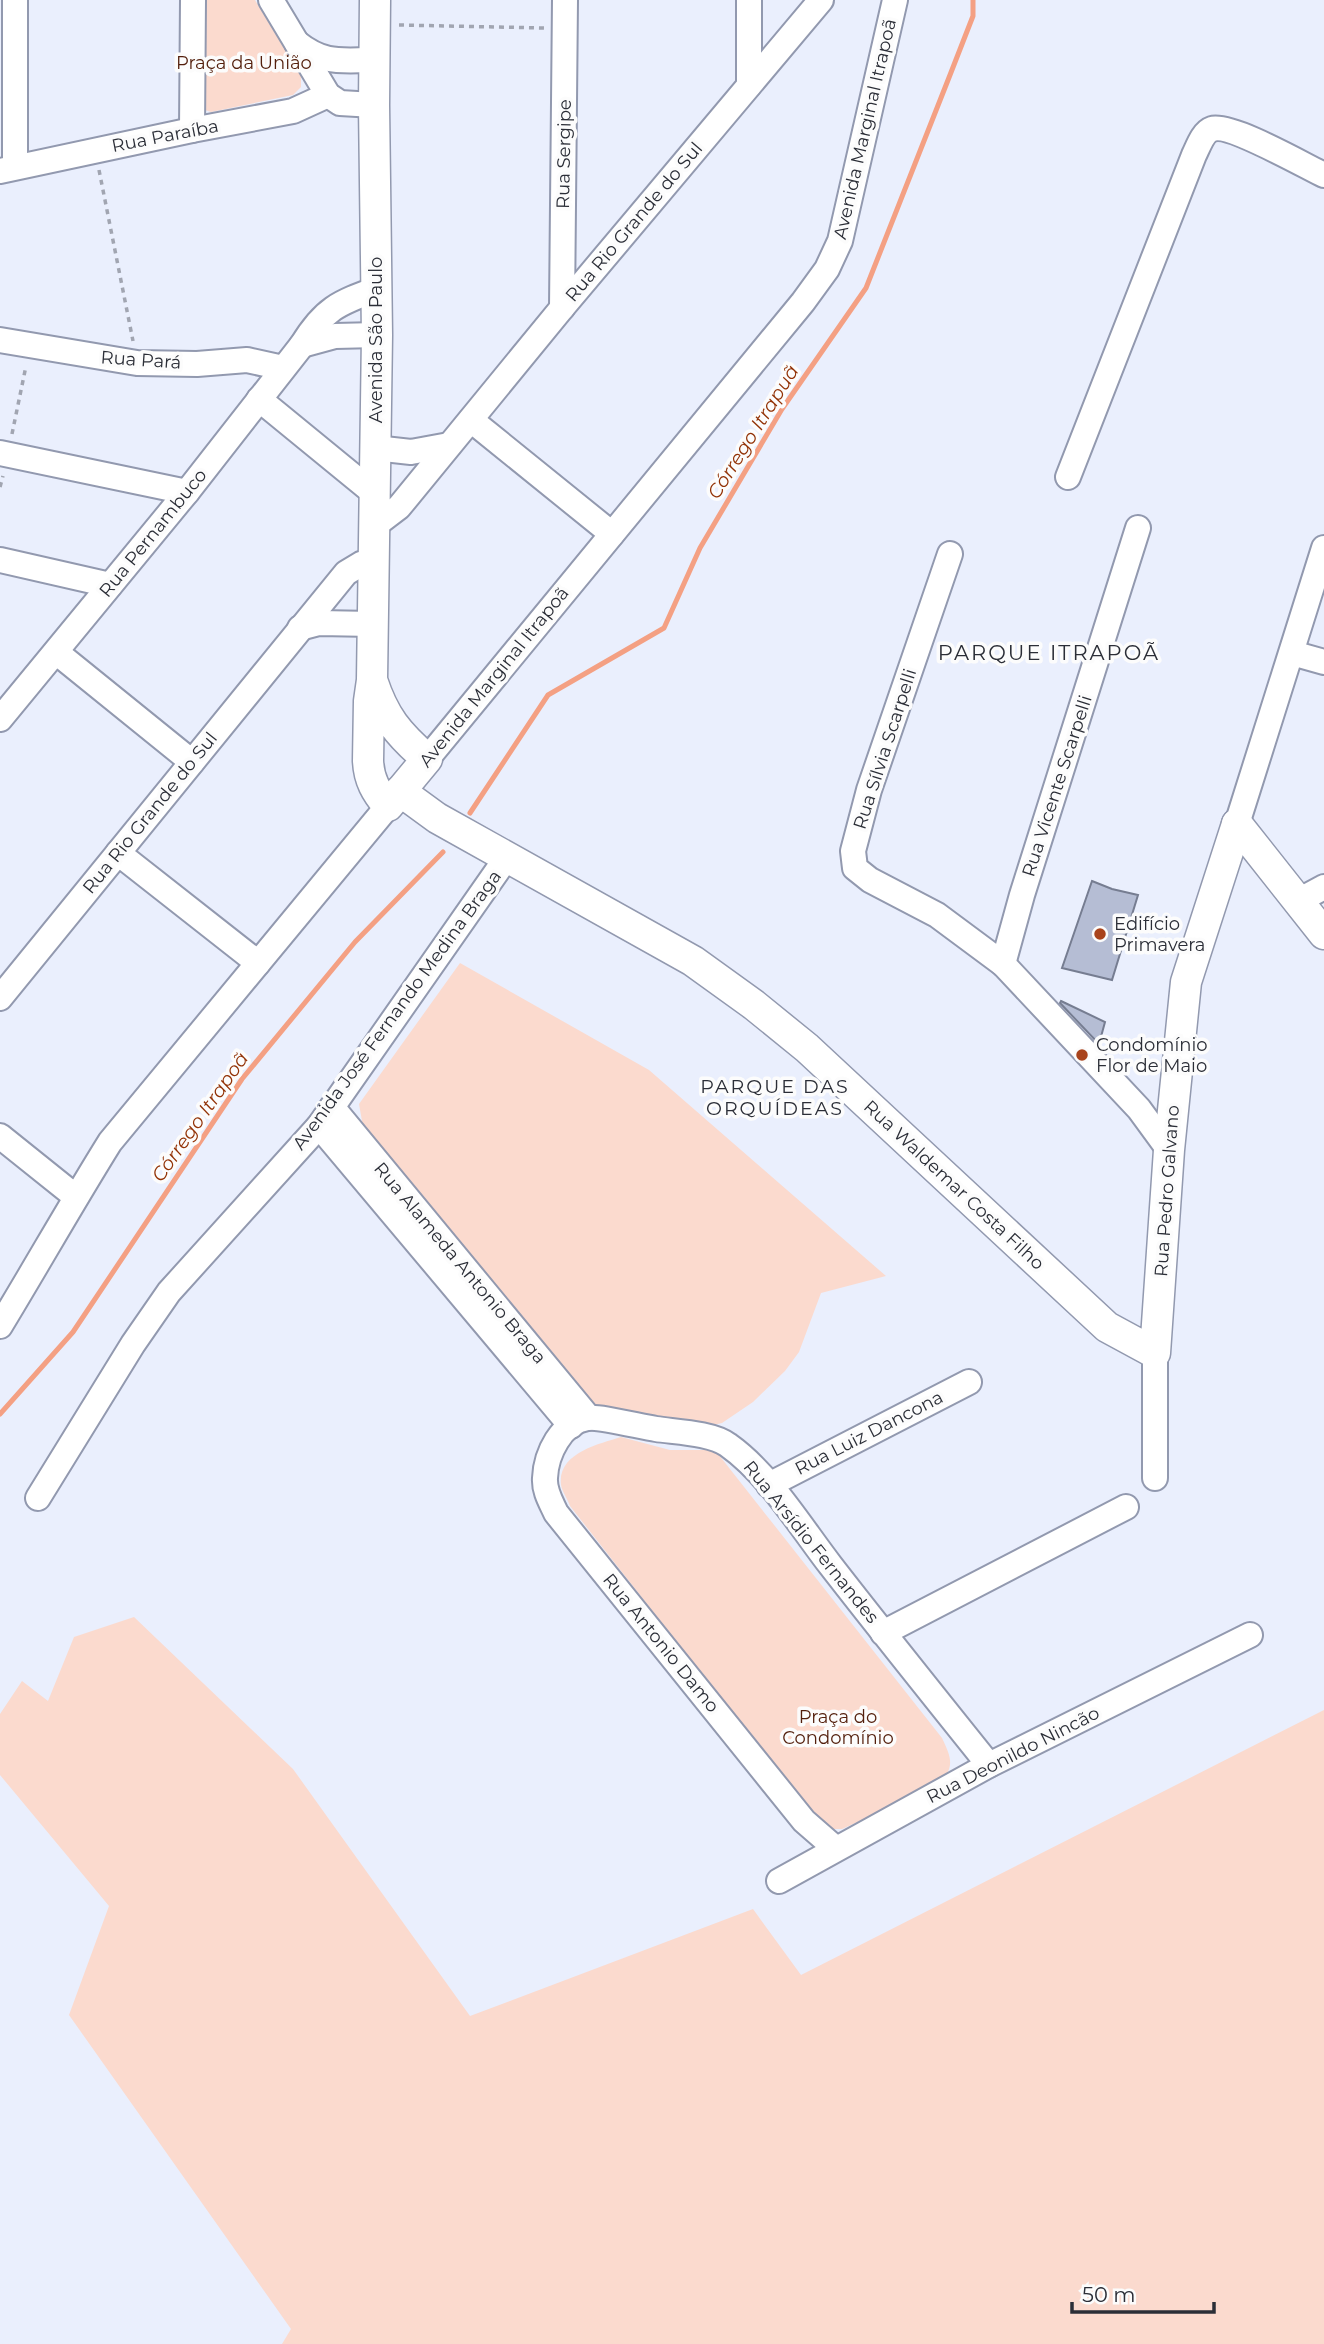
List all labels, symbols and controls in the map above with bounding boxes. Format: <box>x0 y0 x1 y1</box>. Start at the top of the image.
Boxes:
street label: Avenida Marginal Itrapoã <box>829 17 901 241</box>
park label: Praça da União <box>176 52 312 74</box>
street label: Rua Sergipe <box>552 99 576 209</box>
street label: Rua Paraíba <box>110 115 220 157</box>
street label: Rua Rio Grande do Sul <box>561 138 707 306</box>
street label: Avenida São Paulo <box>365 257 387 423</box>
street label: Rua Pará <box>100 346 182 374</box>
water label: Córrego Itrapuã <box>703 361 804 503</box>
street label: Rua Pernambuco <box>95 464 211 602</box>
street label: Avenida Marginal Itrapoã <box>414 582 574 772</box>
district label: PARQUE ITRAPOÃ <box>938 640 1160 665</box>
street label: Rua Sílvia Scarpelli <box>849 666 921 832</box>
street label: Rua Vicente Scarpelli <box>1017 692 1097 880</box>
street label: Rua Rio Grande do Sul <box>78 728 222 898</box>
street label: Avenida José Fernando Medina Braga <box>288 866 506 1154</box>
place label: Edifício Primavera <box>1114 913 1205 956</box>
marker: Edifício Primavera <box>1092 926 1108 942</box>
place label: Condomínio Flor de Maio <box>1096 1034 1208 1077</box>
marker: Condomínio Flor de Maio <box>1074 1047 1090 1063</box>
water label: Córrego Itrapoã <box>147 1048 253 1186</box>
district label: PARQUE DAS ORQUÍDEAS <box>700 1075 850 1120</box>
street label: Rua Waldemar Costa Filho <box>859 1095 1049 1275</box>
street label: Rua Pedro Galvano <box>1150 1104 1184 1278</box>
street label: Rua Alameda Antonio Braga <box>369 1158 551 1368</box>
street label: Rua Luiz Dancona <box>791 1386 947 1480</box>
street label: Rua Arsídio Fernandes <box>739 1456 884 1628</box>
street label: Rua Antonio Damo <box>598 1569 724 1717</box>
street label: Rua Deonildo Nincão <box>923 1702 1103 1808</box>
park label: Praça do Condomínio <box>782 1706 894 1749</box>
scale bar <box>1072 2270 1214 2314</box>
text: 50 m <box>1082 2282 1136 2307</box>

